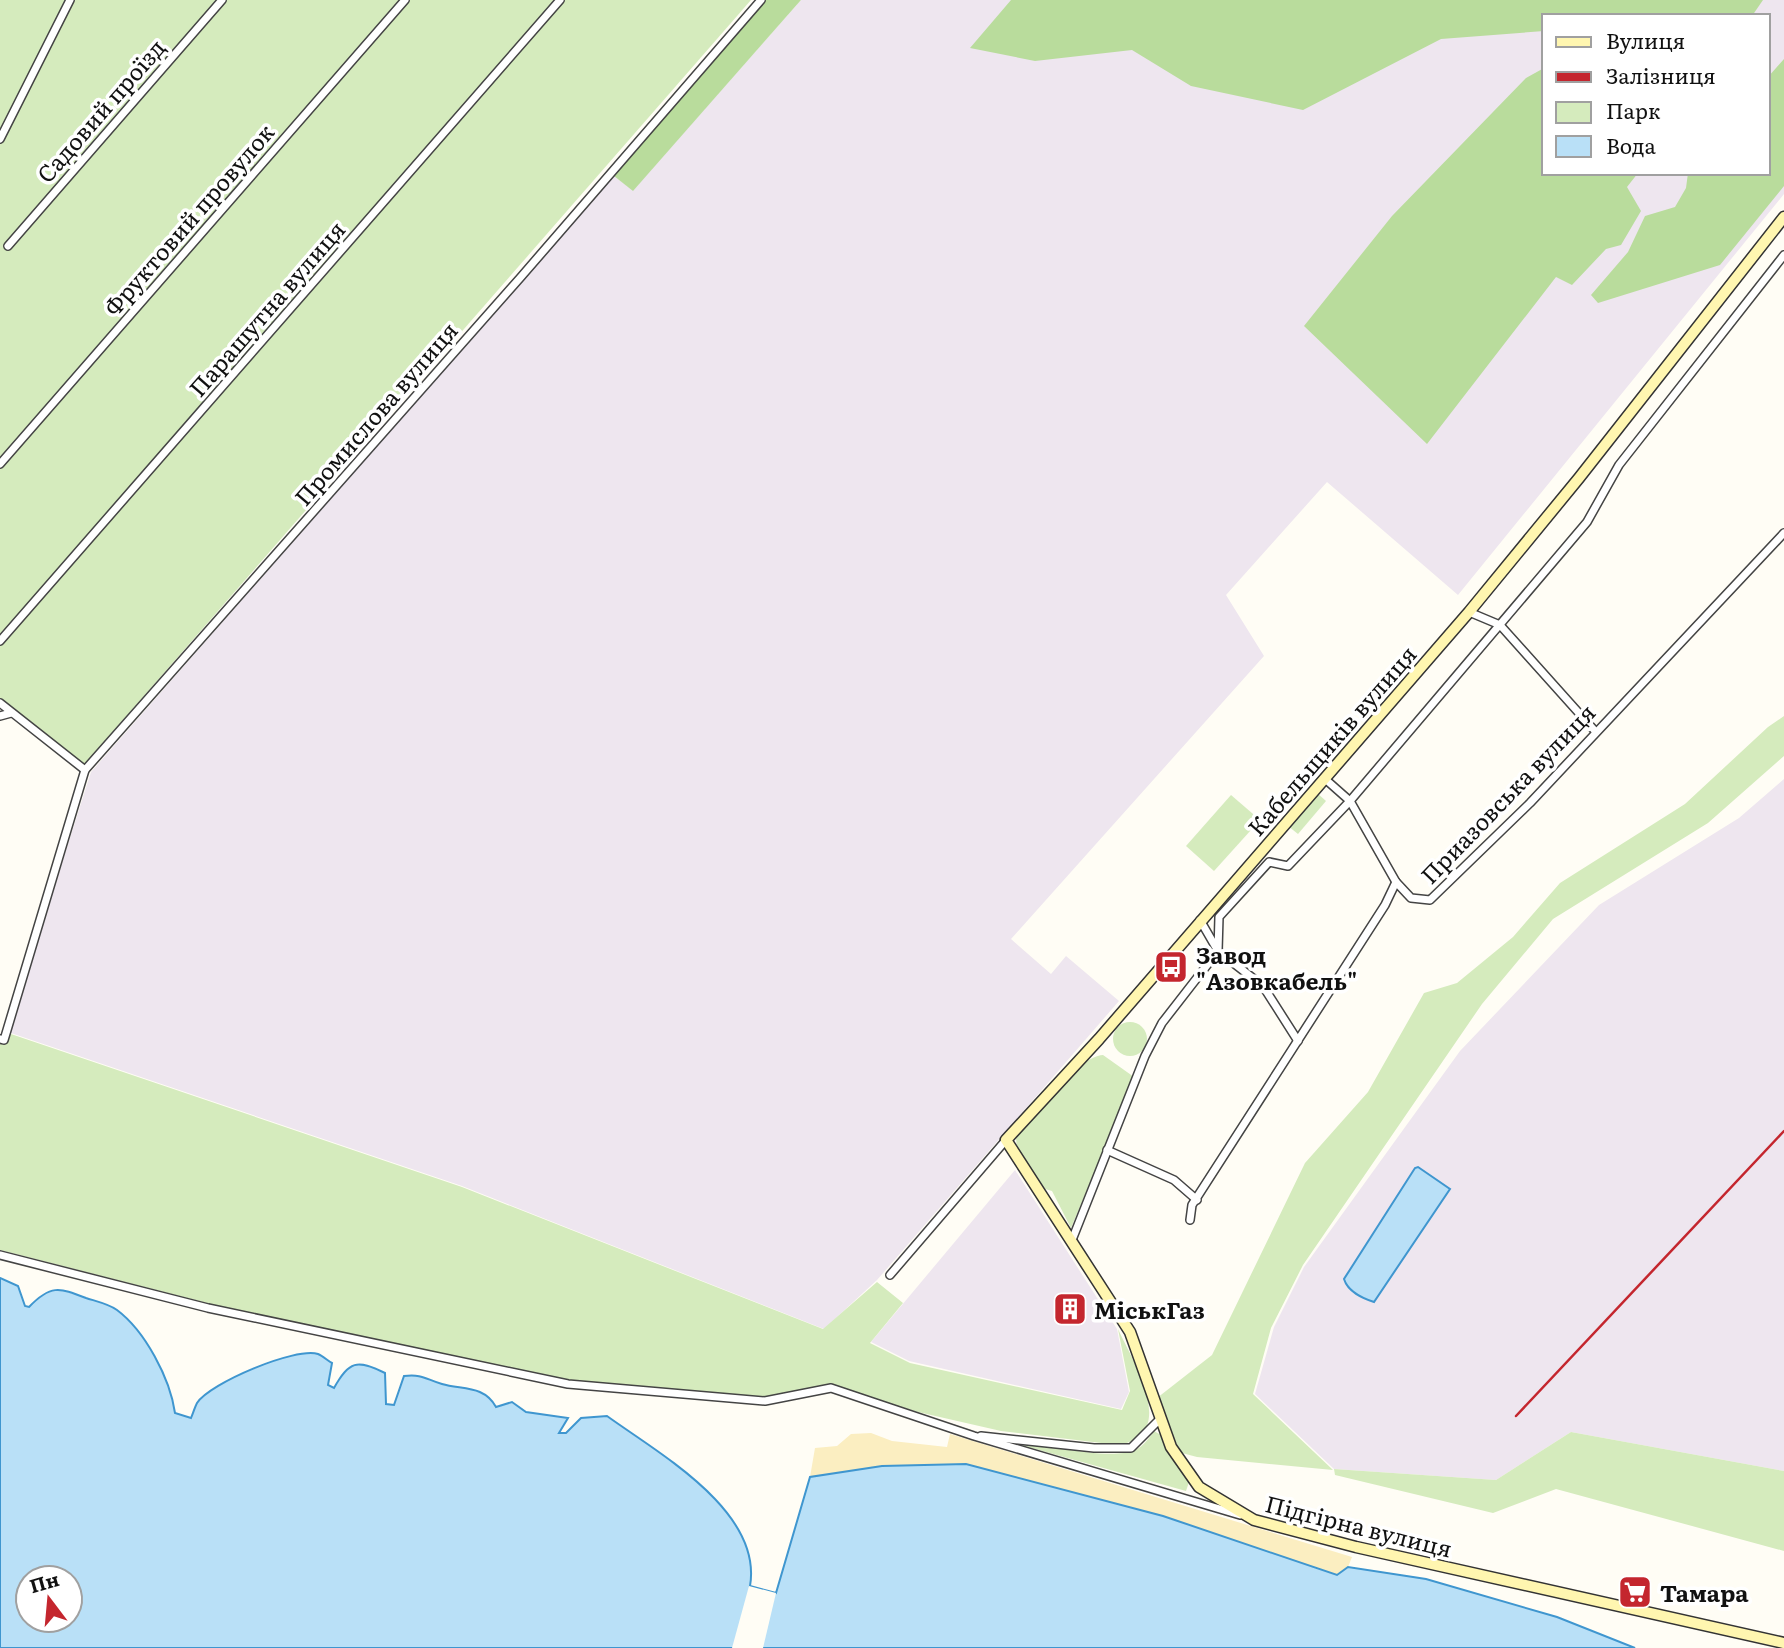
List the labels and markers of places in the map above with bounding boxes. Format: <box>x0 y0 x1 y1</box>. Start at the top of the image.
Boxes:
place label: Завод "Азовкабель" <box>1196 937 1357 997</box>
bus stop icon: Завод "Азовкабель" <box>1152 948 1190 986</box>
building icon: МіськГаз <box>1051 1290 1089 1328</box>
place label: МіськГаз <box>1094 1292 1205 1326</box>
supermarket icon: Тамара <box>1616 1573 1654 1611</box>
place label: Тамара <box>1660 1575 1749 1609</box>

